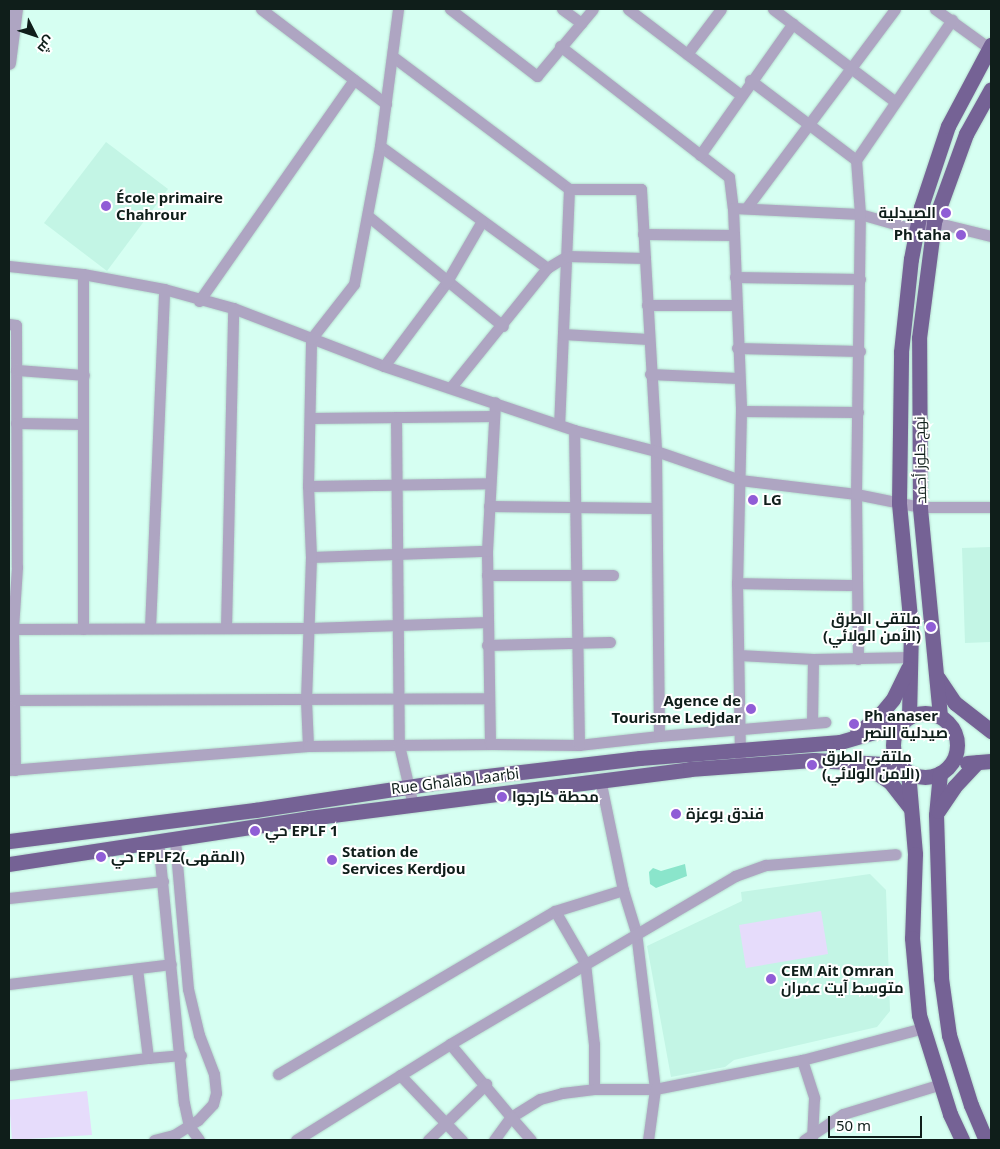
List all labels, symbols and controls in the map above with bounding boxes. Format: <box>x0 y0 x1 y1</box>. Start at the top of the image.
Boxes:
north arrow <box>10 10 60 60</box>
text: ش <box>34 32 60 58</box>
place label: École primaire Chahrour <box>116 188 223 223</box>
marker: École primaire Chahrour <box>100 200 112 212</box>
place label: الصيدلية <box>879 204 936 222</box>
marker: الصيدلية <box>940 207 952 219</box>
place label: Ph taha <box>894 226 951 244</box>
marker: Ph taha <box>955 229 967 241</box>
street label: نهج حلوز أحمد <box>910 416 930 504</box>
place label: LG <box>763 491 782 509</box>
marker: LG <box>747 494 759 506</box>
place label: ملتقى الطرق (الأمن الولائي) <box>823 609 921 644</box>
marker: ملتقى الطرق (الأمن الولائي) <box>925 621 937 633</box>
place label: Agence de Tourisme Ledjdar <box>612 691 741 726</box>
marker: Agence de Tourisme Ledjdar <box>745 703 757 715</box>
place label: Ph anaser صيدلية النصر <box>864 706 948 741</box>
marker: Ph anaser صيدلية النصر <box>848 718 860 730</box>
place label: ملتقى الطرق (الامن الولائي) <box>822 747 920 782</box>
marker: ملتقى الطرق (الامن الولائي) <box>806 759 818 771</box>
street label: Rue Ghalab Laarbi <box>390 764 520 798</box>
place label: محطة كارجوا <box>512 788 599 806</box>
marker: محطة كارجوا <box>496 791 508 803</box>
place label: فندق بوعزة <box>686 805 764 823</box>
marker: فندق بوعزة <box>670 808 682 820</box>
place label: حي EPLF 1 <box>265 822 338 840</box>
marker: حي EPLF 1 <box>249 825 261 837</box>
place label: Station de Services Kerdjou <box>342 842 465 877</box>
place label: حي EPLF2(المقهى) <box>111 848 245 866</box>
marker: حي EPLF2(المقهى) <box>95 851 107 863</box>
marker: Station de Services Kerdjou <box>326 854 338 866</box>
place label: CEM Ait Omran متوسط آيت عمران <box>781 961 904 996</box>
marker: CEM Ait Omran متوسط آيت عمران <box>765 973 777 985</box>
scale bar <box>830 1106 924 1138</box>
text: 50 m <box>836 1115 871 1135</box>

